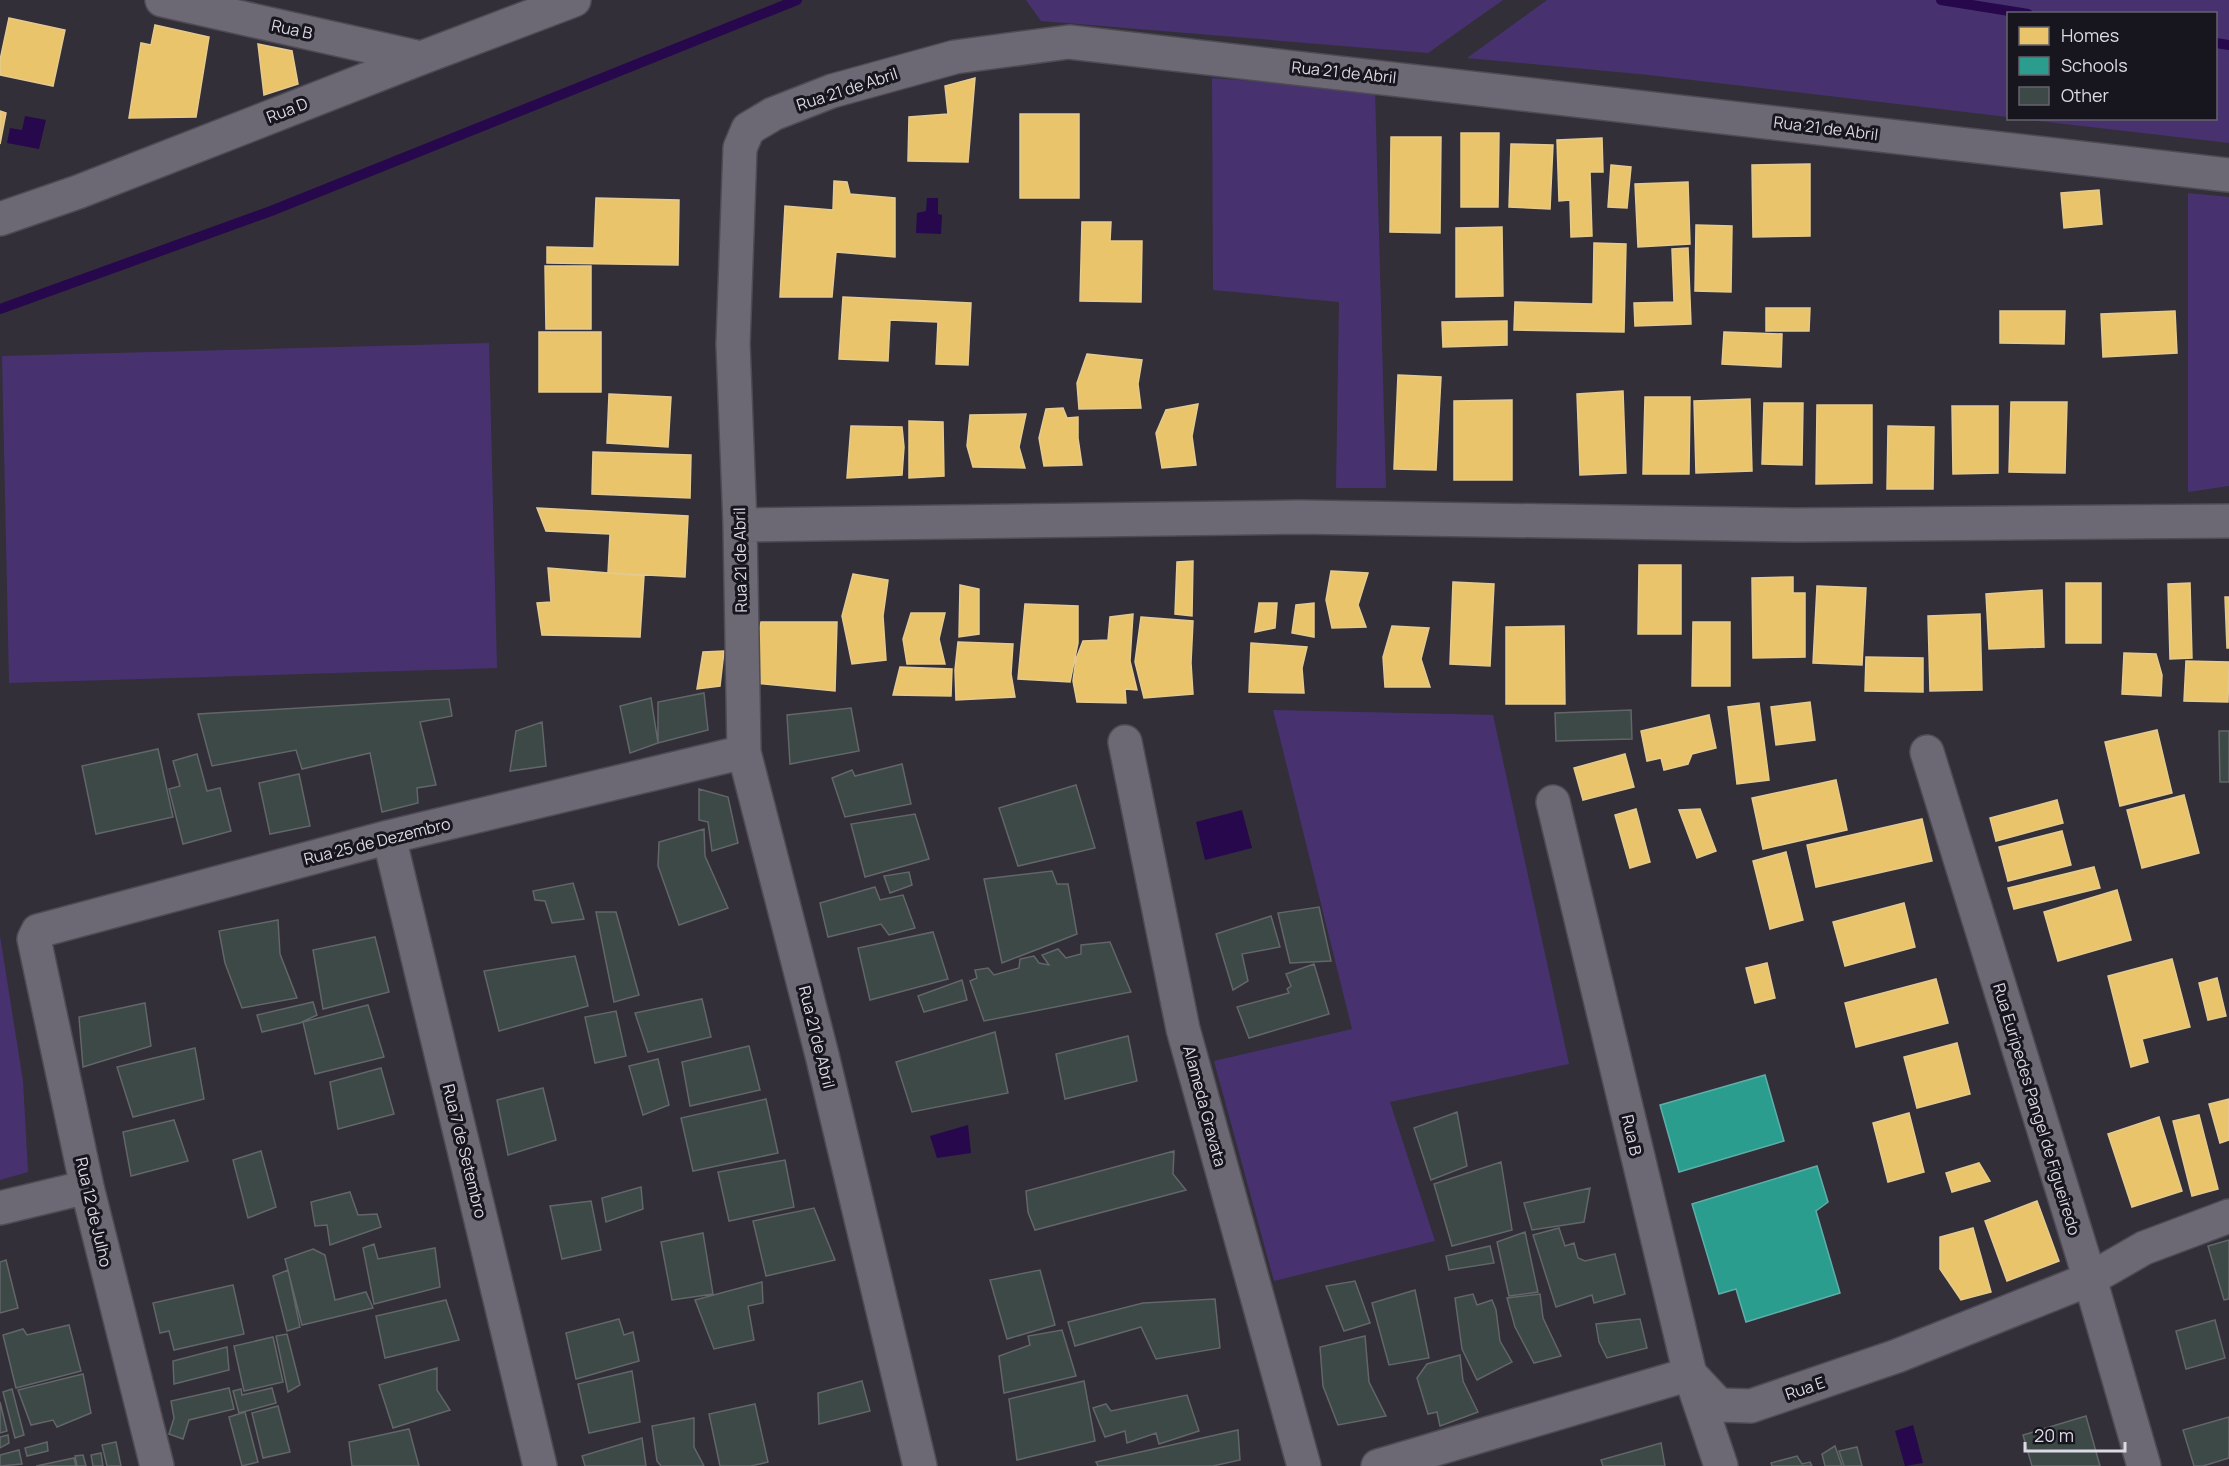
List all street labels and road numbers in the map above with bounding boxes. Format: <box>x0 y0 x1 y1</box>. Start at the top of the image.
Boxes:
street label: Rua B <box>269 14 315 44</box>
street label: Rua 21 de Abril <box>1291 56 1397 88</box>
street label: Rua 21 de Abril <box>794 62 900 116</box>
street label: Rua D <box>263 92 311 128</box>
street label: Rua 21 de Abril <box>1772 111 1880 145</box>
street label: Rua 21 de Abril <box>728 507 752 613</box>
street label: Rua 25 de Dezembro <box>301 812 453 870</box>
street label: Rua Euripedes Pangel de Figueiredo <box>1988 980 2086 1238</box>
street label: Rua 21 de Abril <box>794 983 840 1091</box>
street label: Alameda Gravata <box>1178 1043 1232 1169</box>
street label: Rua 7 de Setembro <box>438 1082 492 1220</box>
street label: Rua B <box>1617 1112 1647 1158</box>
street label: Rua 12 de Julho <box>71 1155 117 1269</box>
street label: Rua E <box>1782 1371 1828 1405</box>

